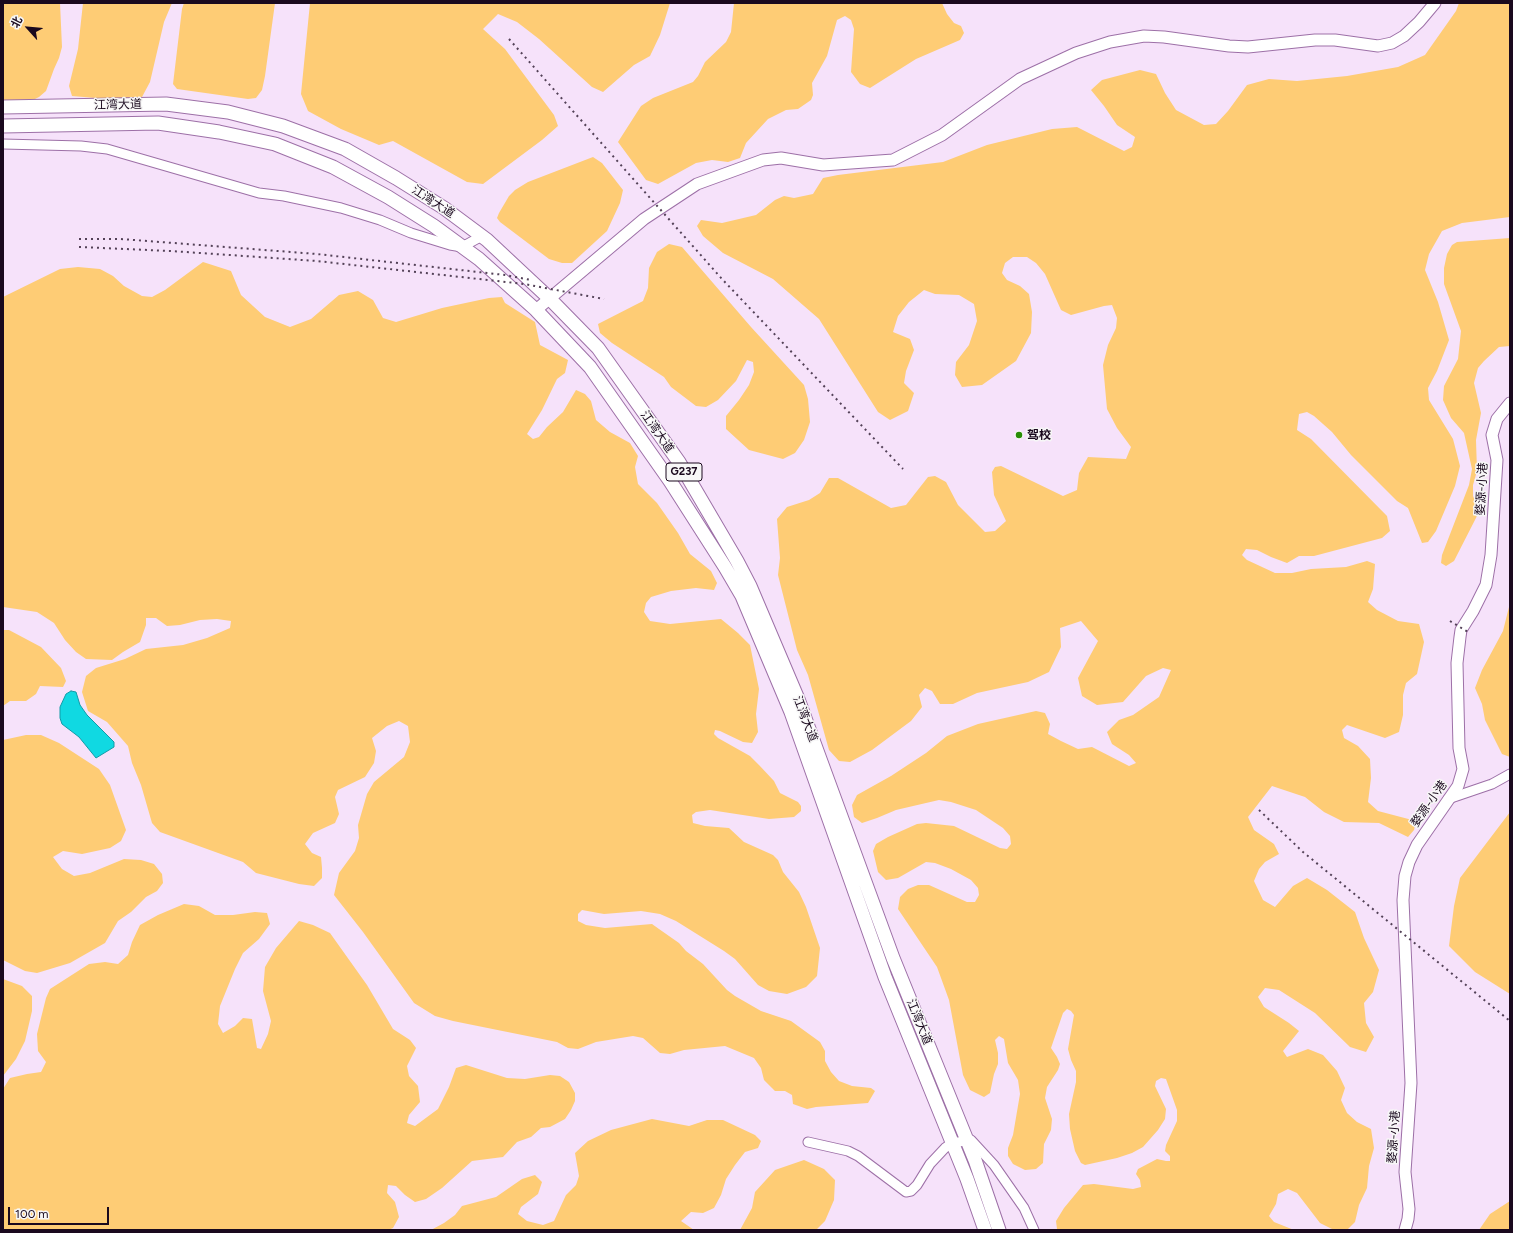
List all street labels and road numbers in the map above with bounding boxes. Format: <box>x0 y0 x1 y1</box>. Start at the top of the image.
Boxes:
street label: 江湾大道 <box>94 97 142 113</box>
street label: 江湾大道 <box>409 183 457 221</box>
street label: 江湾大道 <box>637 408 677 456</box>
street label: 婺源-小港 <box>1473 462 1491 516</box>
road number: G237 <box>666 463 702 481</box>
street label: 江湾大道 <box>790 694 820 744</box>
street label: 婺源-小港 <box>1408 778 1450 830</box>
street label: 江湾大道 <box>903 997 935 1047</box>
street label: 婺源-小港 <box>1385 1110 1403 1164</box>

